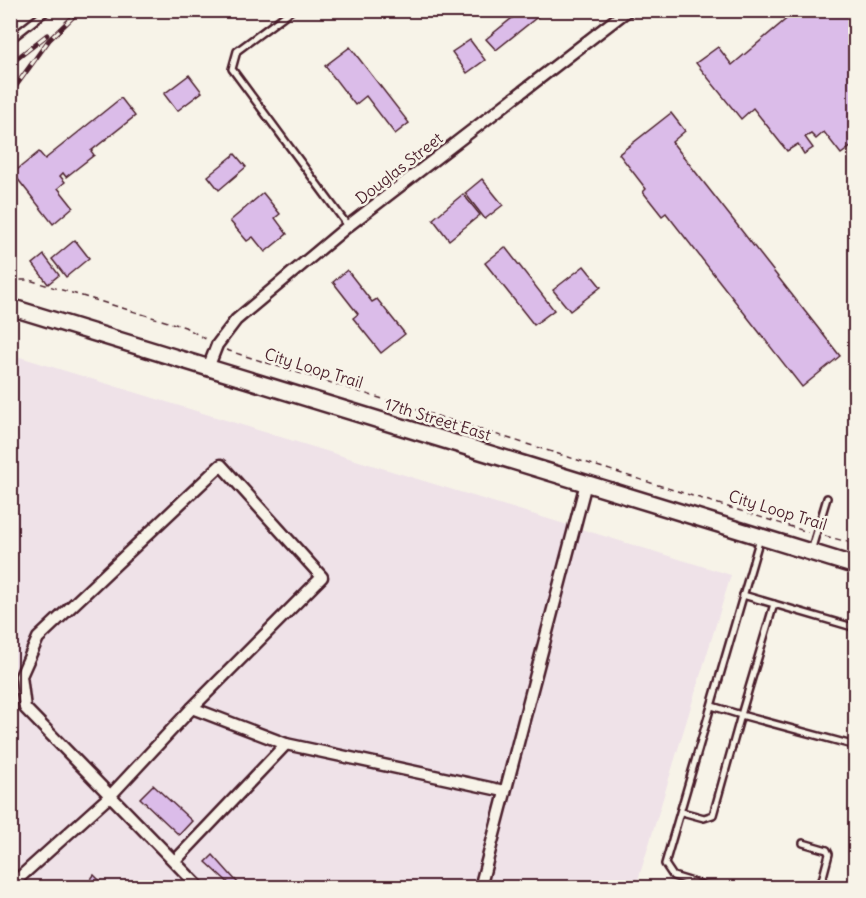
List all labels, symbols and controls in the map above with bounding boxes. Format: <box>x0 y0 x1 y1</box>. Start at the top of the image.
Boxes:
street label: Douglas Street <box>351 127 447 208</box>
street label: City Loop Trail <box>262 344 366 392</box>
street label: 17th Street East <box>382 393 494 445</box>
street label: City Loop Trail <box>726 486 830 534</box>

